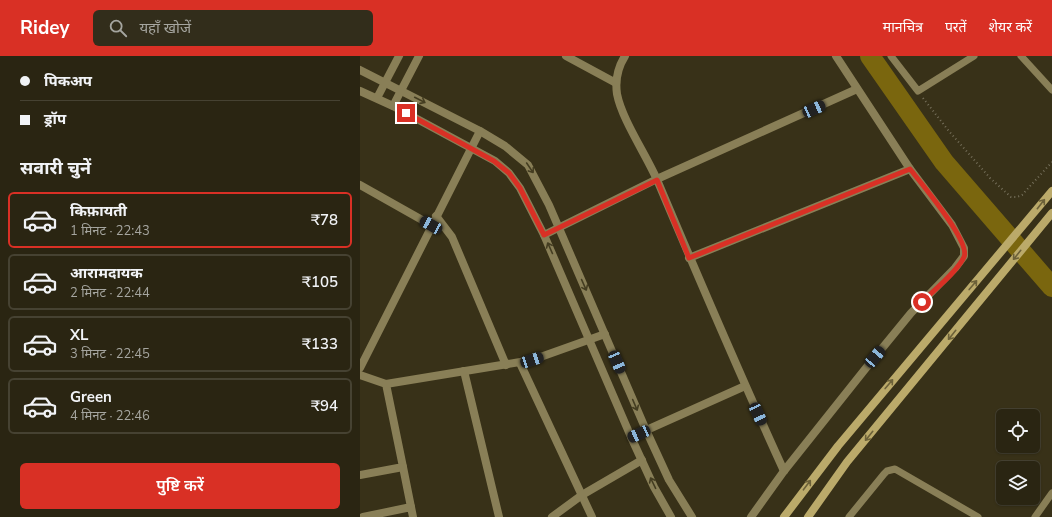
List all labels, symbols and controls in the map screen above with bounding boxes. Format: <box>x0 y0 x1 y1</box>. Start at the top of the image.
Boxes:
search box <box>93 10 373 46</box>
text: Ridey <box>20 15 69 41</box>
icon: search <box>107 17 129 39</box>
text: यहाँ खोजें <box>139 18 191 38</box>
text: मानचित्र <box>883 18 923 37</box>
text: परतें <box>945 18 967 37</box>
text: शेयर करें <box>989 18 1032 37</box>
text: पिकअप <box>44 71 92 91</box>
one-way arrow <box>414 96 426 104</box>
car <box>801 99 827 119</box>
route end <box>397 104 415 122</box>
text: ड्रॉप <box>44 109 66 129</box>
text: सवारी चुनें <box>20 156 91 180</box>
one-way arrow <box>526 162 534 173</box>
one-way arrow <box>1037 199 1046 210</box>
text: किफ़ायती <box>70 201 127 221</box>
icon: car <box>22 202 58 238</box>
text: ₹78 <box>311 210 338 230</box>
car <box>418 214 444 236</box>
text: 1 मिनट · 22:43 <box>70 222 150 240</box>
one-way arrow <box>546 243 553 255</box>
one-way arrow <box>1013 250 1022 261</box>
text: आरामदायक <box>70 263 143 283</box>
icon: car <box>22 264 58 300</box>
text: ₹105 <box>302 272 338 292</box>
one-way arrow <box>581 279 588 291</box>
one-way arrow <box>968 280 977 290</box>
text: 2 मिनट · 22:44 <box>70 284 150 302</box>
route start <box>913 293 931 311</box>
text: XL <box>70 325 89 345</box>
icon: car <box>22 326 58 362</box>
one-way arrow <box>947 330 956 341</box>
text: ₹133 <box>302 334 338 354</box>
car <box>863 344 887 370</box>
text: 3 मिनट · 22:45 <box>70 345 150 363</box>
car <box>607 349 627 375</box>
car <box>519 351 545 369</box>
one-way arrow <box>885 379 894 390</box>
text: Green <box>70 387 112 407</box>
icon: car <box>22 388 58 424</box>
text: ₹94 <box>311 396 338 416</box>
one-way arrow <box>632 398 640 410</box>
car <box>747 401 769 427</box>
text: 4 मिनट · 22:46 <box>70 407 150 425</box>
map controls <box>996 409 1040 505</box>
button: locate <box>996 409 1040 453</box>
car <box>626 424 652 444</box>
one-way arrow <box>865 430 874 441</box>
button: layers <box>996 461 1040 505</box>
button: पुष्टि करें <box>20 463 340 509</box>
one-way arrow <box>648 477 656 489</box>
one-way arrow <box>803 480 812 491</box>

